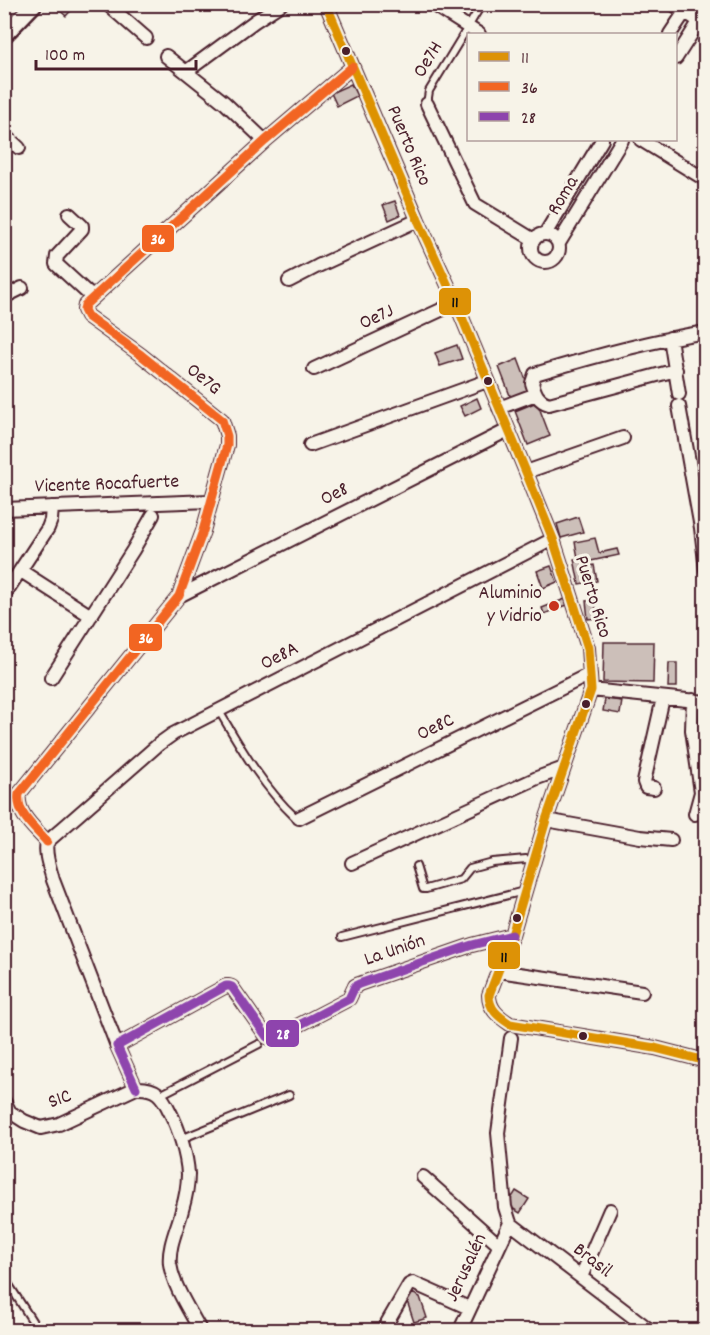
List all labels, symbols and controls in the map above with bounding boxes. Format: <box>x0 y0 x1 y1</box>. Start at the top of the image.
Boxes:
scale bar <box>36 33 196 71</box>
legend <box>467 33 677 141</box>
street label: Oe7H <box>407 36 451 84</box>
text: 100 m <box>45 44 85 69</box>
unlabelled marker <box>340 45 352 57</box>
text: 11 <box>521 47 529 72</box>
text: 36 <box>521 77 538 102</box>
street label: Puerto Rico <box>378 101 438 191</box>
text: 28 <box>521 107 536 132</box>
street label: Roma <box>541 170 587 221</box>
line badge: 36 <box>141 224 175 253</box>
text: 36 <box>151 229 166 252</box>
line badge: 11 <box>438 287 472 316</box>
text: 11 <box>451 292 459 315</box>
street label: Oe7J <box>355 298 399 338</box>
street label: Oe7G <box>179 357 227 403</box>
unlabelled marker <box>482 375 494 387</box>
street label: Vicente Rocafuerte <box>34 468 180 502</box>
street label: Oe8 <box>316 476 354 514</box>
street label: Puerto Rico <box>566 552 618 642</box>
place label: Aluminio y Vidrio <box>479 580 542 631</box>
marker: Aluminio y Vidrio <box>547 599 561 613</box>
line badge: 36 <box>128 623 163 652</box>
text: 36 <box>139 628 154 651</box>
street label: Oe8A <box>256 636 304 678</box>
unlabelled marker <box>580 698 592 710</box>
street label: Oe8C <box>413 707 459 749</box>
unlabelled marker <box>511 912 523 924</box>
street label: La Unión <box>361 928 429 974</box>
line badge: 11 <box>487 941 521 970</box>
text: 11 <box>500 947 508 970</box>
line badge: 28 <box>265 1019 300 1048</box>
text: 28 <box>276 1024 290 1047</box>
unlabelled marker <box>577 1030 589 1042</box>
street label: S1C <box>44 1083 76 1117</box>
street label: Jerusalén <box>439 1229 495 1307</box>
street label: Brasil <box>566 1237 618 1285</box>

